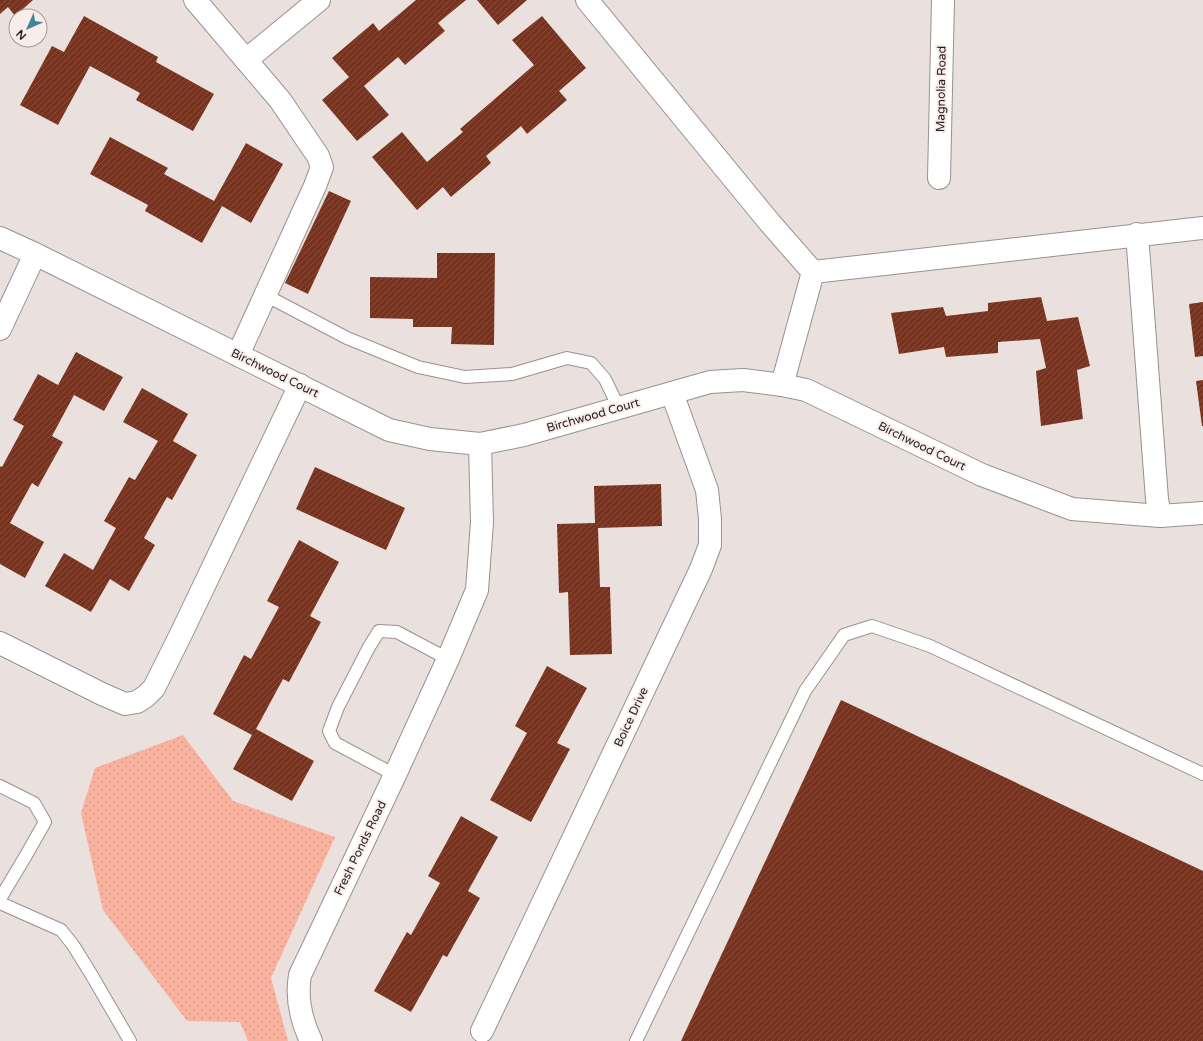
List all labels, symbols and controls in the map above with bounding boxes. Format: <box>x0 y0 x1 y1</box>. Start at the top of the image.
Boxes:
north arrow <box>8 8 48 48</box>
text: N <box>14 27 29 42</box>
street label: Magnolia Road <box>933 46 949 132</box>
street label: Birchwood Court <box>229 346 322 400</box>
street label: Birchwood Court <box>545 395 641 435</box>
street label: Birchwood Court <box>876 419 969 473</box>
street label: Boice Drive <box>611 685 651 749</box>
street label: Fresh Ponds Road <box>331 798 389 898</box>

